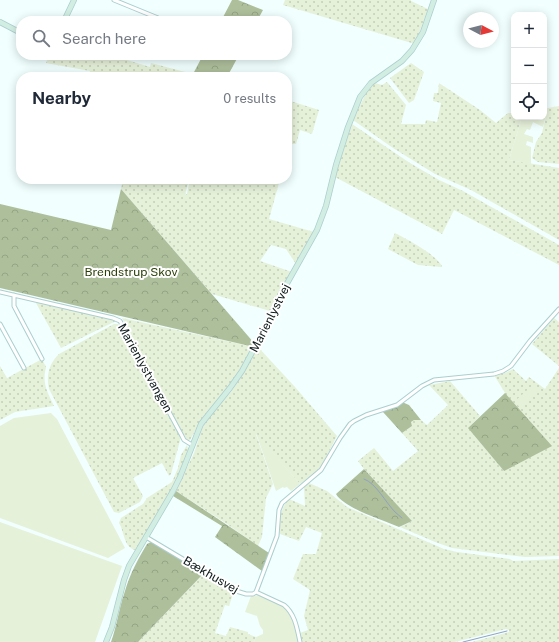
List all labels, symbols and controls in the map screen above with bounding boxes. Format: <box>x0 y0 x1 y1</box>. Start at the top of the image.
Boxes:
north arrow <box>463 12 499 48</box>
map controls <box>511 12 547 120</box>
button: + <box>511 12 547 48</box>
search box <box>16 16 292 60</box>
icon: search <box>30 27 52 49</box>
text: Search here <box>62 30 146 47</box>
button: − <box>511 48 547 84</box>
button: locate <box>511 84 547 120</box>
text: Nearby <box>32 88 91 108</box>
text: 0 results <box>223 91 276 106</box>
park label: Brendstrup Skov <box>84 265 178 279</box>
street label: Marienlystvej <box>247 281 293 355</box>
street label: Marienlystvangen <box>115 321 175 415</box>
street label: Bækhusvej <box>181 554 241 596</box>

